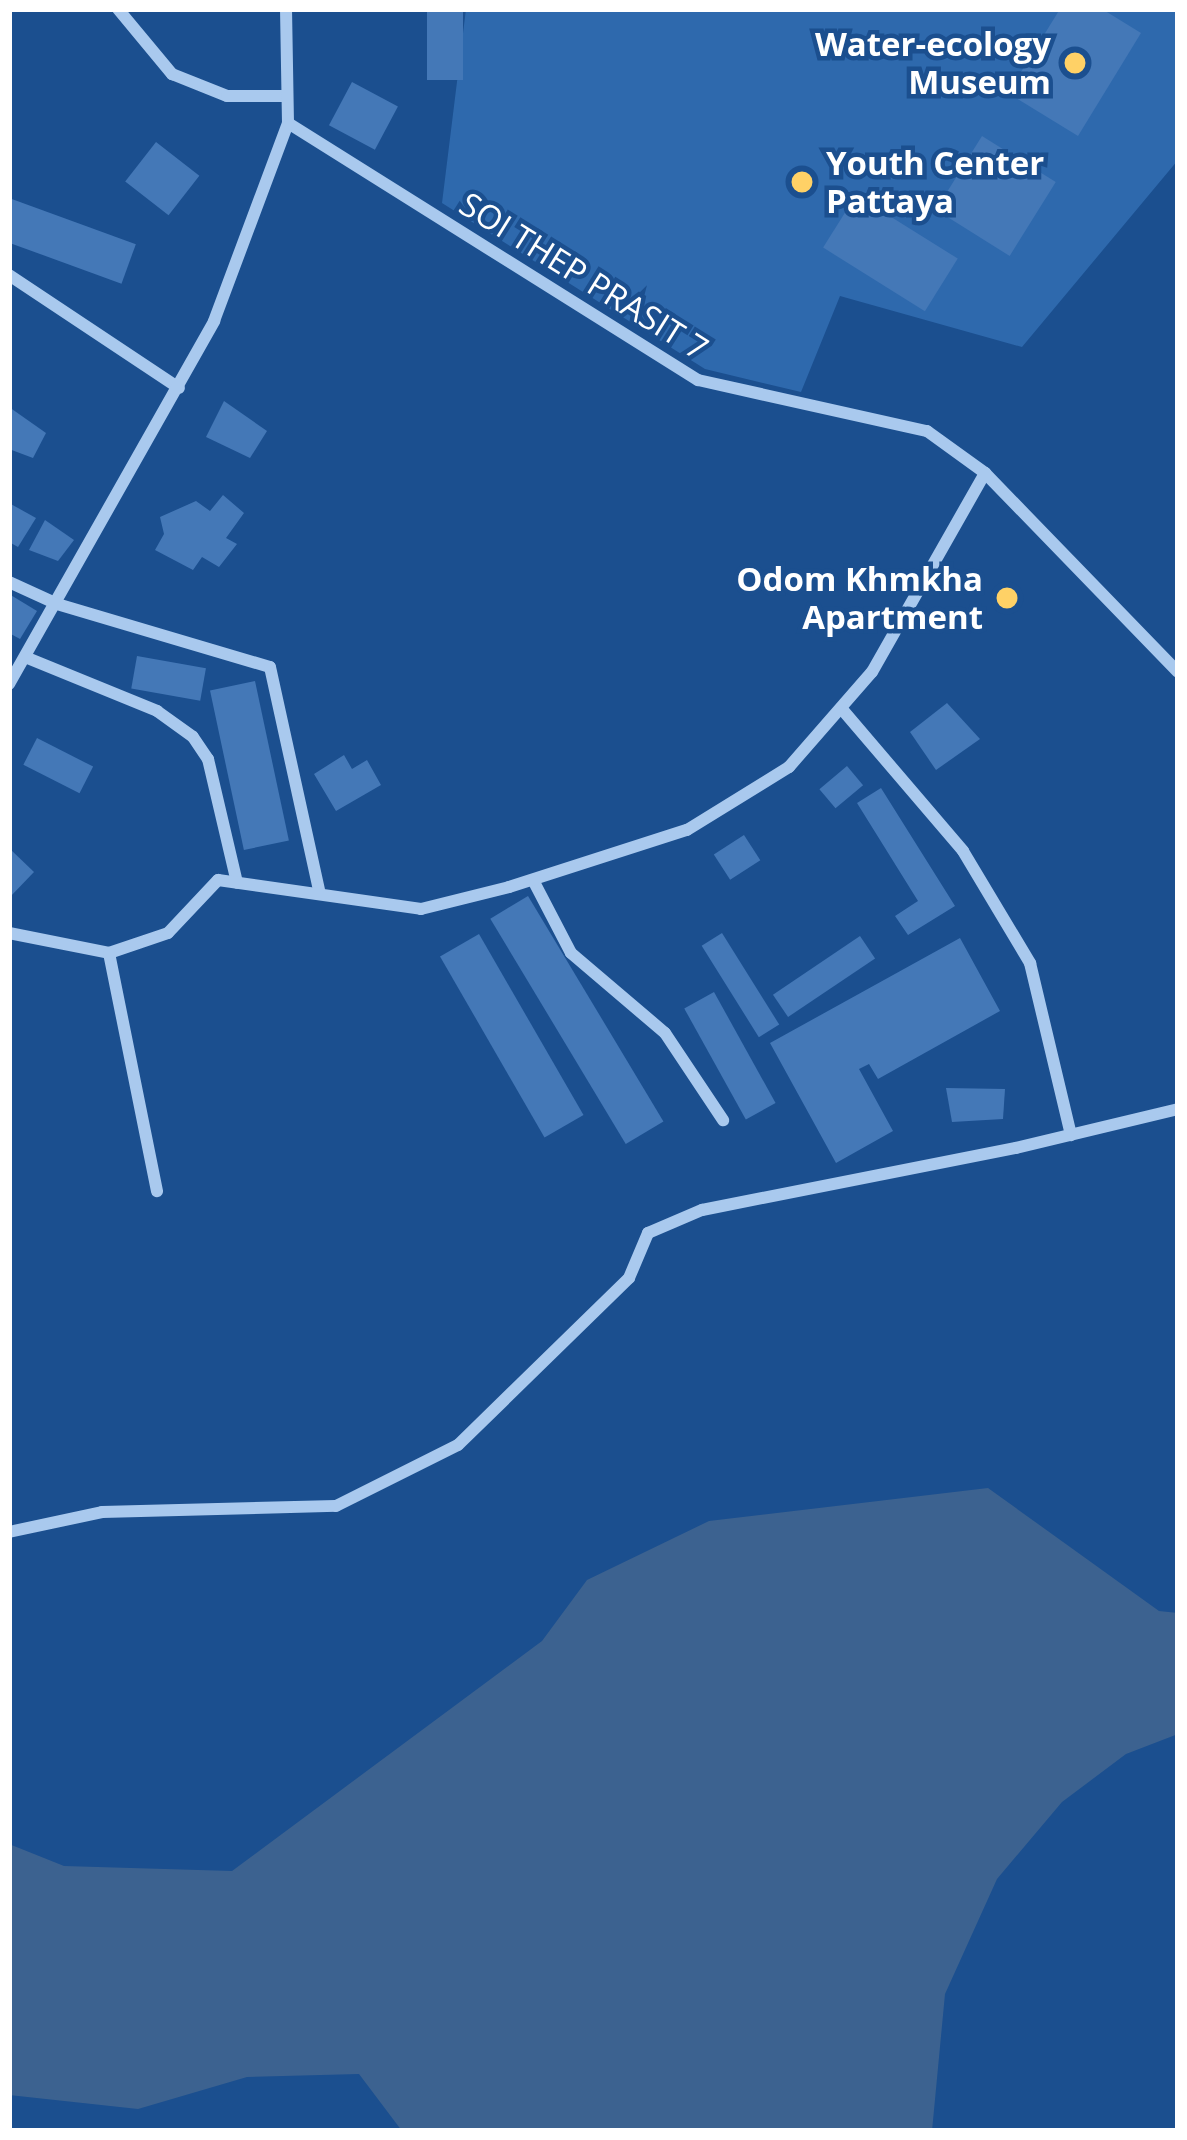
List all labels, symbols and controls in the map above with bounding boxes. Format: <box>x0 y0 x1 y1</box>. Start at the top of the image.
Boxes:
place label: Water-ecology Museum <box>815 24 1051 102</box>
marker: Water-ecology Museum <box>1062 50 1088 76</box>
place label: Youth Center Pattaya <box>826 143 1044 221</box>
marker: Youth Center Pattaya <box>789 169 815 195</box>
street label: SOI THEP PRASIT 7 <box>453 184 715 368</box>
place label: Odom Khmkha Apartment <box>736 559 983 637</box>
marker: Odom Khmkha Apartment <box>994 585 1020 611</box>

